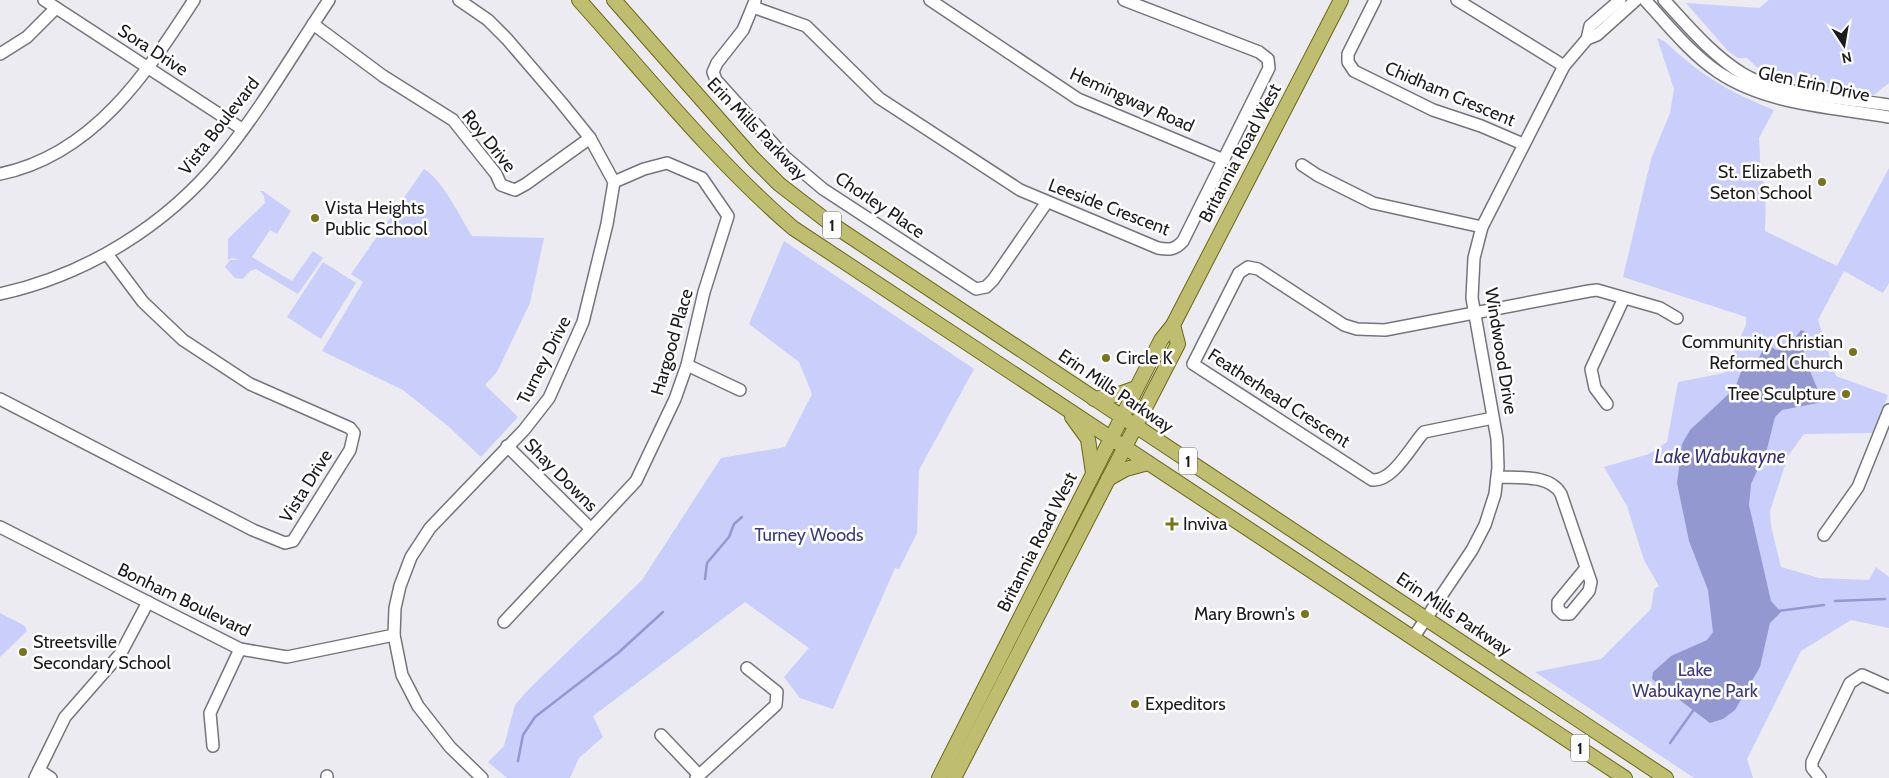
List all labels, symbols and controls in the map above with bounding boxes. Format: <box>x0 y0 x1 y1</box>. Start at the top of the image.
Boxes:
street label: Sora Drive <box>114 19 192 81</box>
north arrow <box>1819 20 1869 70</box>
text: N <box>1840 48 1853 68</box>
street label: Chidham Crescent <box>1382 57 1518 131</box>
street label: Glen Erin Drive <box>1756 61 1872 107</box>
street label: Hemingway Road <box>1066 63 1198 137</box>
street label: Vista Boulevard <box>174 73 264 179</box>
street label: Erin Mills Parkway <box>702 73 812 185</box>
street label: Britannia Road West <box>1194 80 1286 226</box>
street label: Roy Drive <box>457 105 521 177</box>
place label: St. Elizabeth Seton School <box>1710 161 1813 204</box>
street label: Chorley Place <box>831 167 929 243</box>
street label: Leeside Crescent <box>1045 174 1173 240</box>
marker: St. Elizabeth Seton School <box>1816 176 1828 188</box>
place label: Vista Heights Public School <box>325 197 428 240</box>
marker: Vista Heights Public School <box>309 212 321 224</box>
road number: 1 <box>823 212 841 238</box>
street label: Hargood Place <box>646 286 698 398</box>
street label: Windwood Drive <box>1480 286 1522 416</box>
street label: Turney Drive <box>512 312 576 408</box>
place label: Community Christian Reformed Church <box>1682 331 1843 374</box>
street label: Erin Mills Parkway <box>1054 344 1178 438</box>
street label: Featherhead Crescent <box>1204 344 1354 452</box>
marker: Community Christian Reformed Church <box>1847 346 1859 358</box>
place label: Circle K <box>1116 347 1174 369</box>
marker: Circle K <box>1100 352 1112 364</box>
place label: Tree Sculpture <box>1728 383 1836 405</box>
marker: Tree Sculpture <box>1840 388 1852 400</box>
street label: Shay Downs <box>520 434 602 516</box>
street label: Vista Drive <box>275 445 337 527</box>
water label: Lake Wabukayne <box>1655 445 1786 468</box>
road number: 1 <box>1179 448 1197 474</box>
street label: Britannia Road West <box>992 469 1082 615</box>
place label: Inviva <box>1183 513 1228 535</box>
marker: Inviva <box>1165 517 1179 531</box>
park label: Turney Woods <box>754 524 864 546</box>
street label: Bonham Boulevard <box>114 558 254 642</box>
street label: Erin Mills Parkway <box>1392 567 1516 661</box>
place label: Mary Brown's <box>1194 603 1295 625</box>
marker: Mary Brown's <box>1299 608 1311 620</box>
place label: Streetsville Secondary School <box>33 631 171 674</box>
marker: Streetsville Secondary School <box>17 646 29 658</box>
park label: Lake Wabukayne Park <box>1632 659 1759 702</box>
place label: Expeditors <box>1145 693 1226 715</box>
marker: Expeditors <box>1129 698 1141 710</box>
road number: 1 <box>1571 734 1589 761</box>

